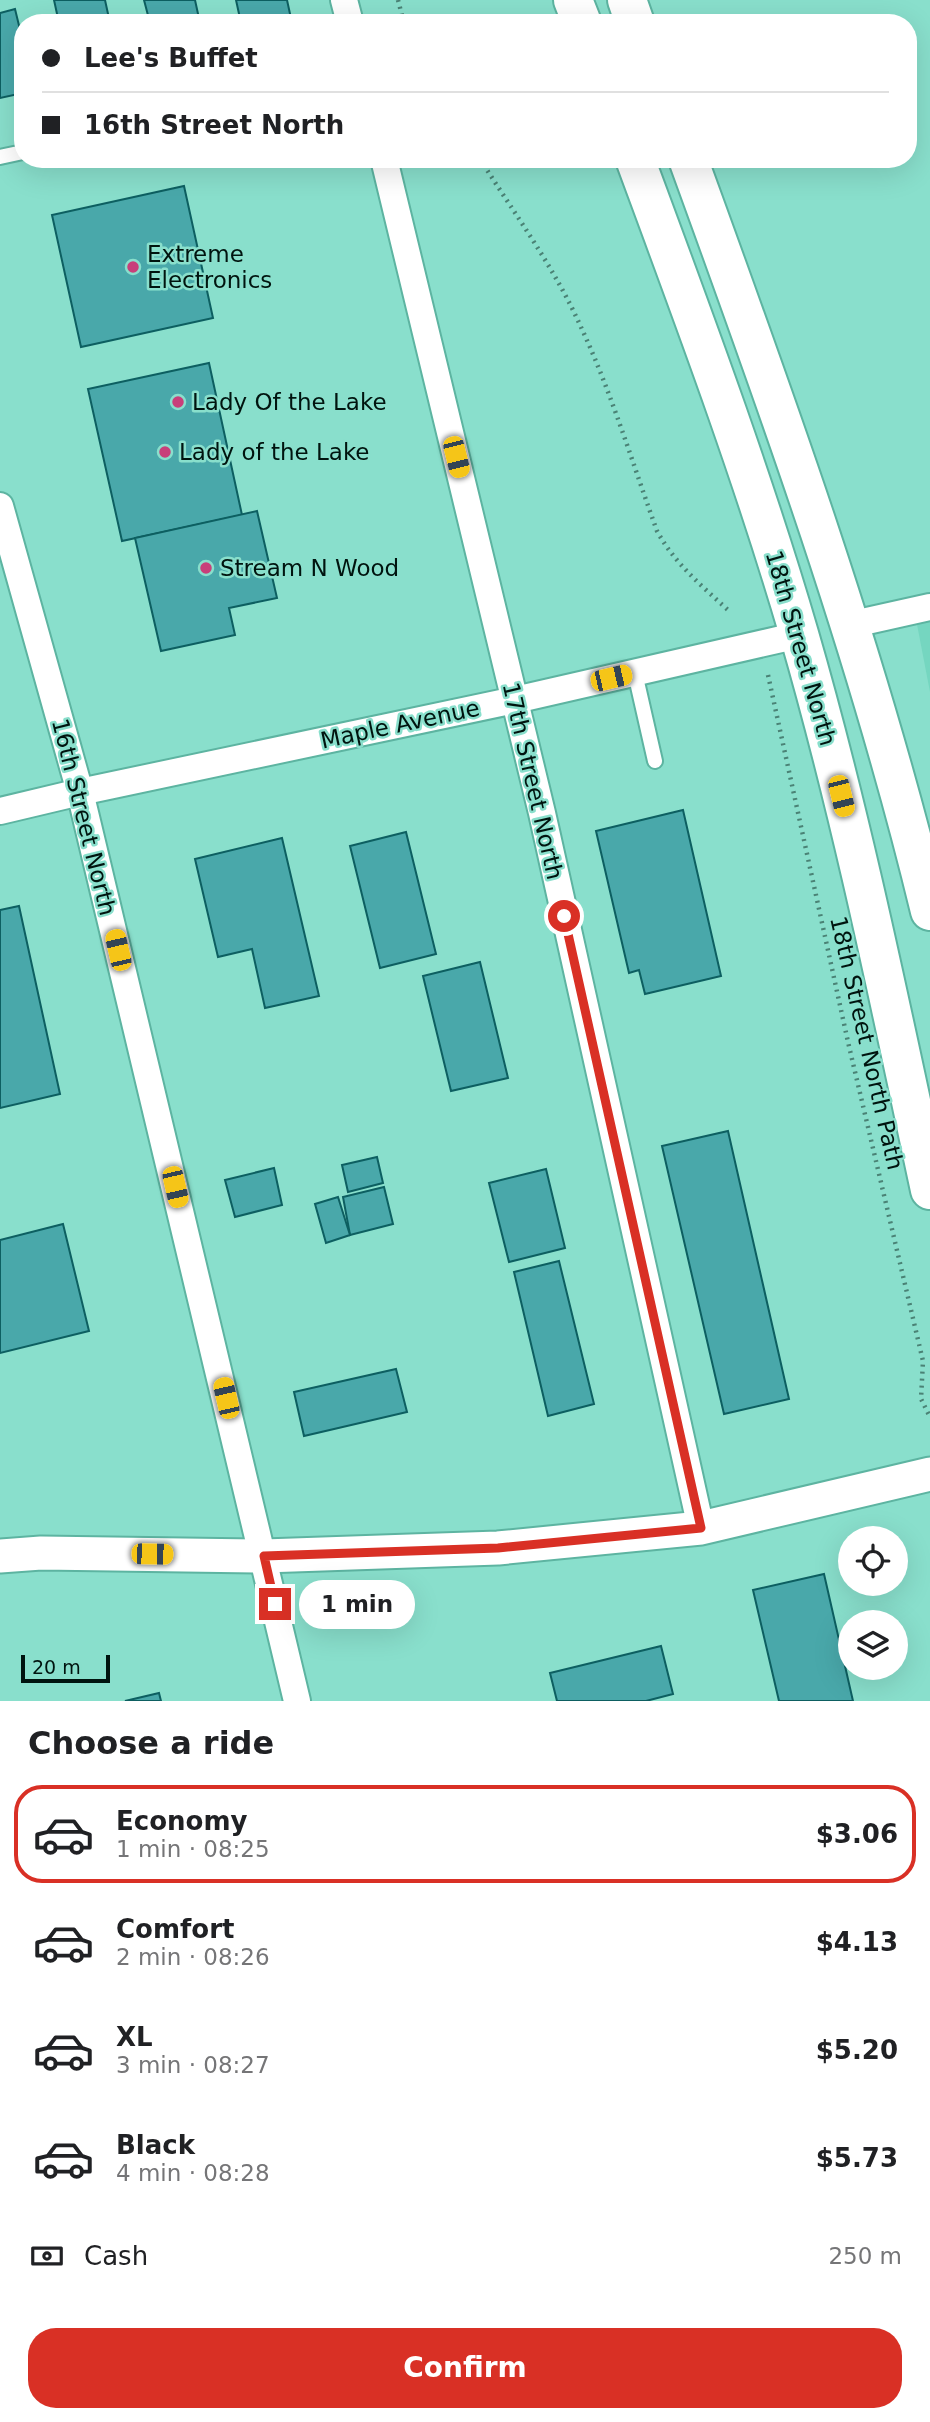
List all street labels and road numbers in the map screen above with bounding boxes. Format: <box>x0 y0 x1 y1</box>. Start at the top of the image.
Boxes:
street label: 18th Street North <box>761 547 841 749</box>
street label: 17th Street North <box>498 680 568 882</box>
street label: Maple Avenue <box>318 694 482 754</box>
street label: 16th Street North <box>47 716 121 918</box>
street label: 18th Street North Path <box>825 914 909 1172</box>

